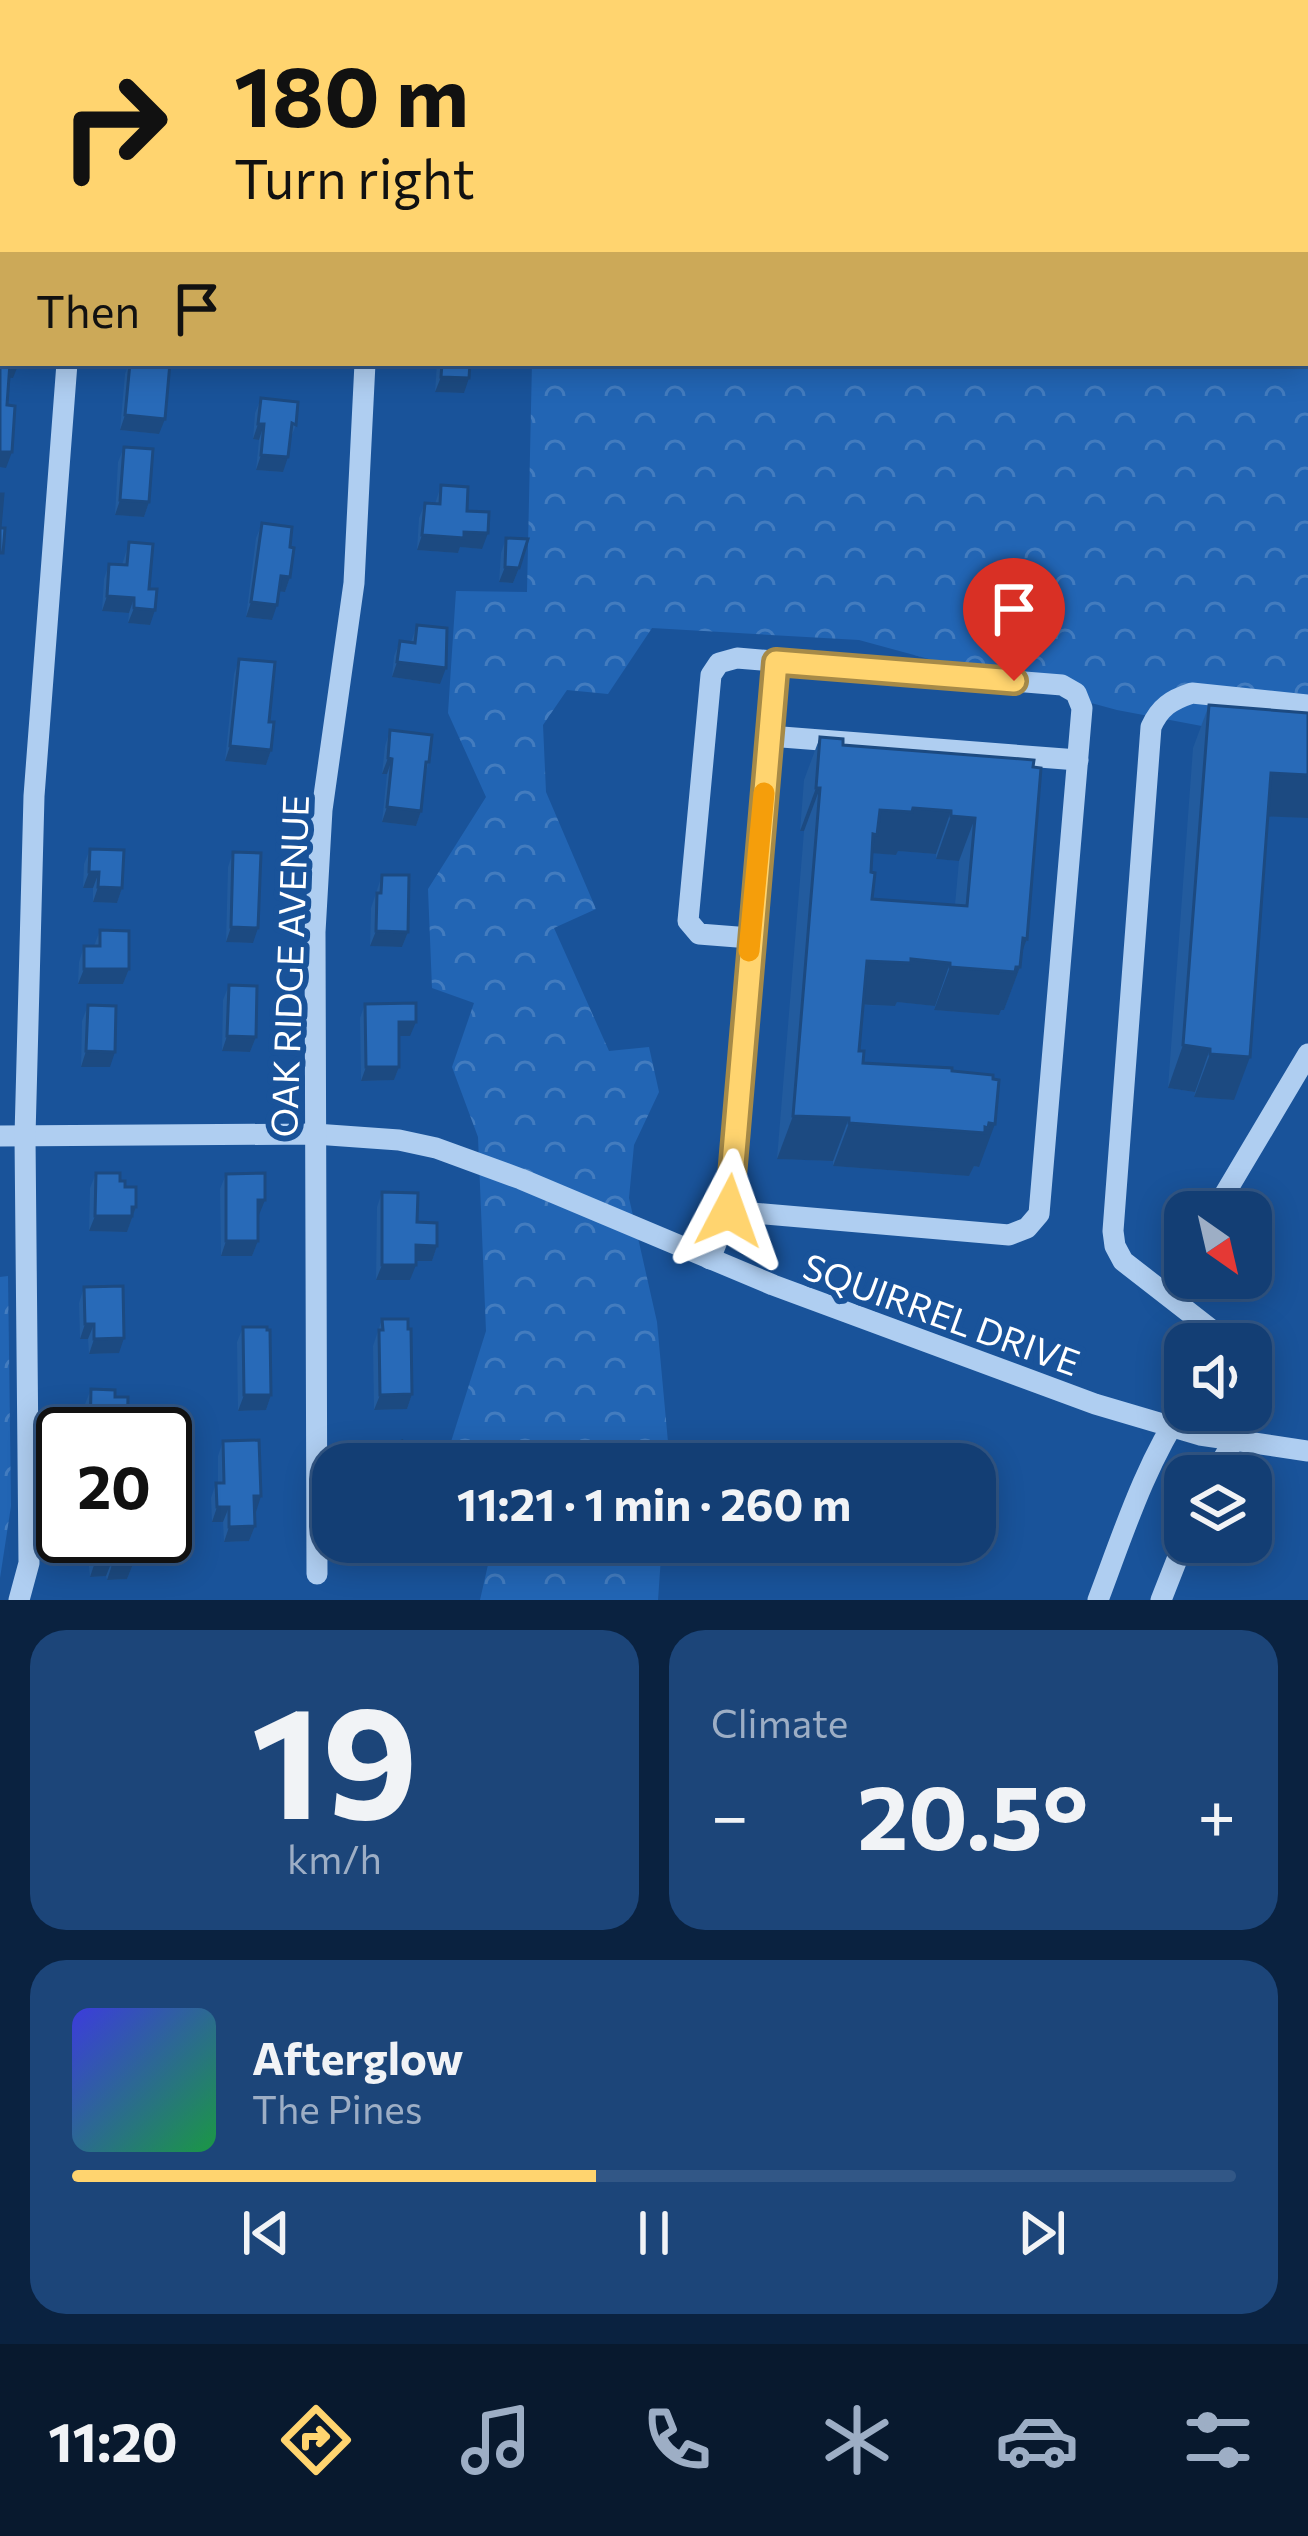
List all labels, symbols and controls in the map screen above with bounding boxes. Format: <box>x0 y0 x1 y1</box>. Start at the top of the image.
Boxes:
text: 180 m <box>234 42 469 144</box>
icon: right <box>36 48 192 204</box>
text: Turn right <box>234 144 475 210</box>
icon: arrive <box>164 276 230 342</box>
text: Then <box>36 282 140 337</box>
pin <box>963 558 1065 681</box>
icon: arrive <box>981 576 1047 642</box>
street label: OAK RIDGE AVENUE <box>260 794 316 1138</box>
position arrow <box>666 1148 792 1274</box>
north arrow <box>1164 1191 1272 1299</box>
map controls <box>1164 1191 1272 1563</box>
street label: SQUIRREL DRIVE <box>798 1243 1086 1383</box>
button: sound <box>1164 1323 1272 1431</box>
speed limit sign: 20 <box>36 1407 192 1563</box>
button: layers <box>1164 1455 1272 1563</box>
text: 11:21 · 1 min · 260 m <box>457 1475 851 1530</box>
text: 19 <box>251 1660 418 1851</box>
text: Climate <box>711 1698 848 1746</box>
text: 20.5° <box>857 1758 1088 1869</box>
text: − <box>711 1773 749 1854</box>
text: + <box>1197 1773 1236 1854</box>
text: km/h <box>287 1834 382 1882</box>
text: Afterglow <box>252 2029 463 2084</box>
text: The Pines <box>252 2084 423 2132</box>
icon: previous <box>233 2200 299 2266</box>
icon: pause <box>621 2200 687 2266</box>
icon: next <box>1009 2200 1075 2266</box>
icon: directions <box>274 2398 358 2482</box>
icon: music <box>454 2398 538 2482</box>
icon: phone <box>635 2398 719 2482</box>
icon: climate <box>815 2398 899 2482</box>
icon: car <box>995 2398 1079 2482</box>
icon: filters <box>1176 2398 1260 2482</box>
text: 11:20 <box>48 2407 178 2473</box>

